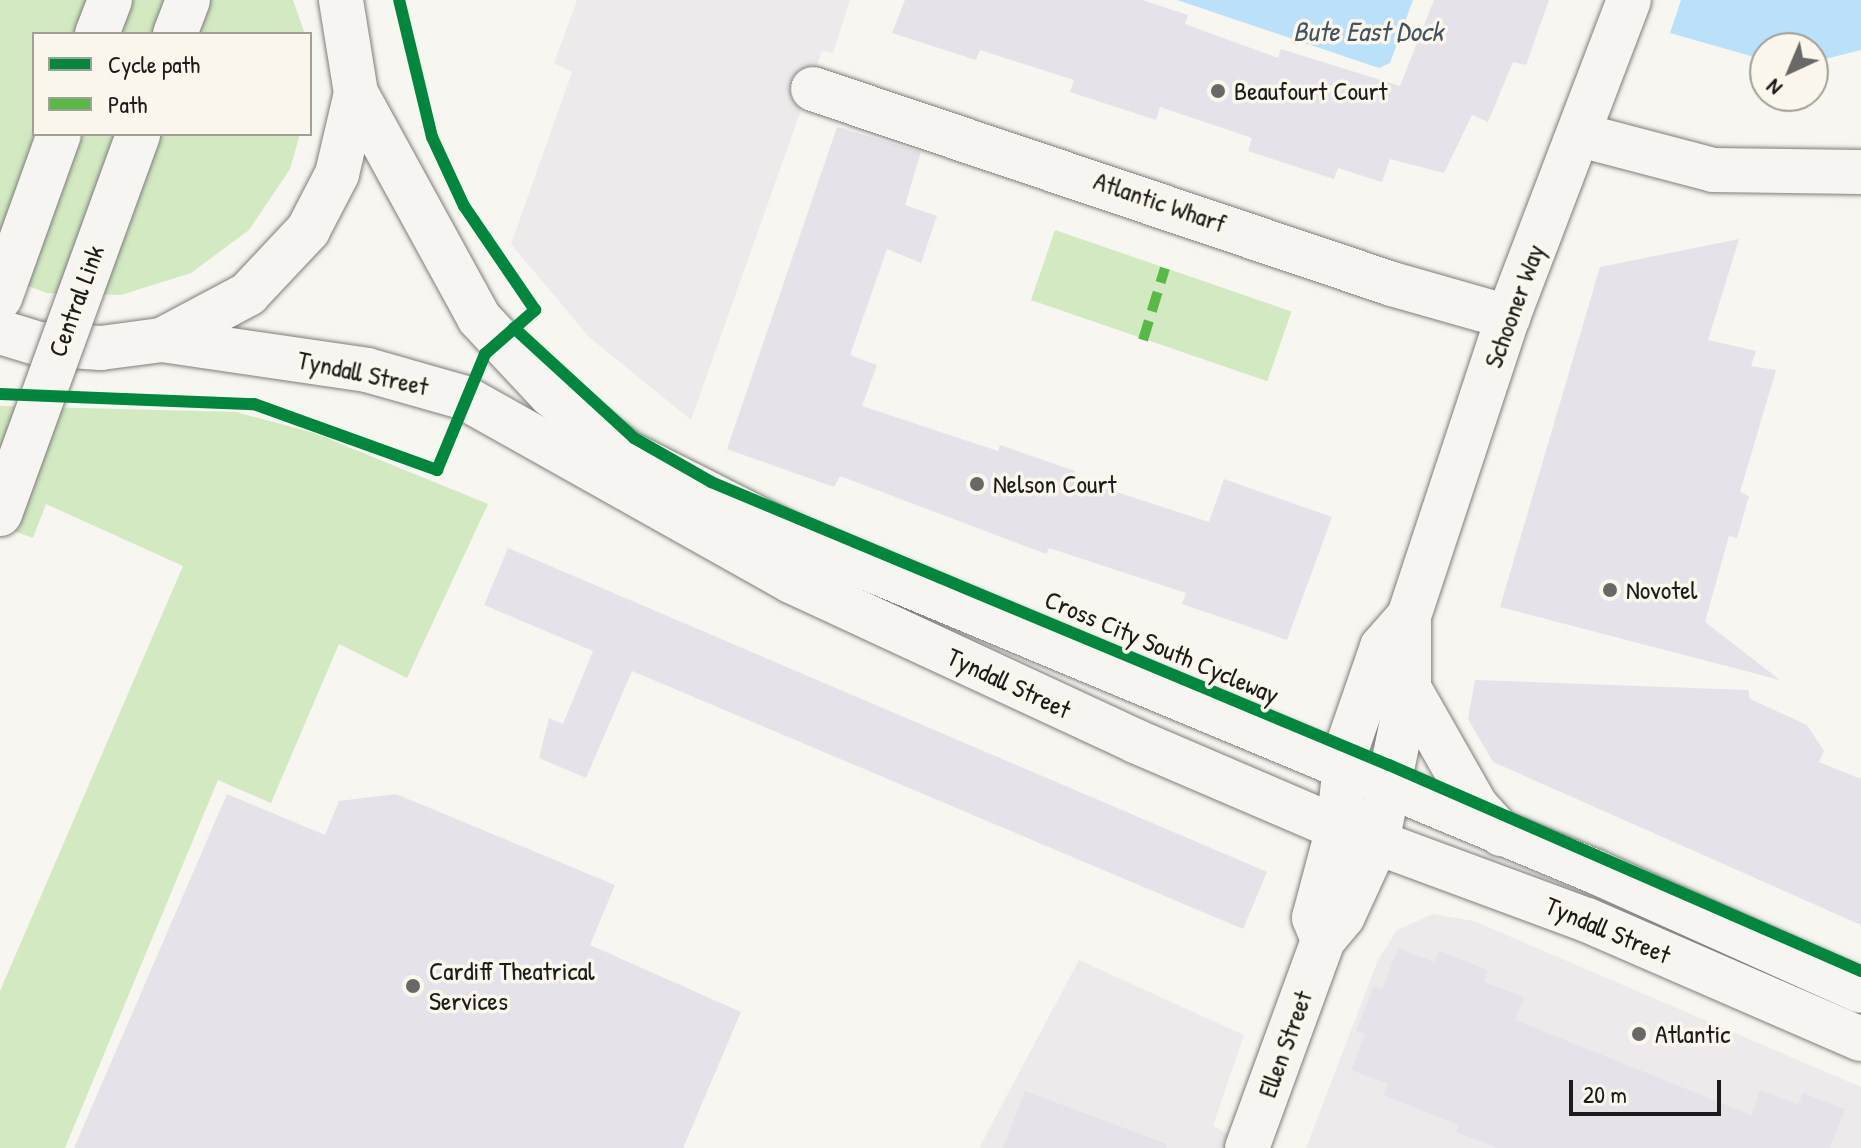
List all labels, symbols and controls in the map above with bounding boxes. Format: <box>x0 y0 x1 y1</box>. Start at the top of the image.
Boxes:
water label: Bute East Dock <box>1293 14 1443 48</box>
legend <box>32 32 312 136</box>
north arrow <box>1749 32 1829 112</box>
text: Cycle path <box>108 48 200 80</box>
text: N <box>1759 73 1788 103</box>
place label: Beaufourt Court <box>1234 75 1387 107</box>
marker: Beaufourt Court <box>1209 82 1227 100</box>
text: Path <box>108 88 147 120</box>
street label: Atlantic Wharf <box>1090 165 1230 239</box>
street label: Schooner Way <box>1477 240 1551 372</box>
street label: Central Link <box>41 241 111 361</box>
street label: Tyndall Street <box>295 344 431 402</box>
place label: Nelson Court <box>993 468 1116 500</box>
marker: Nelson Court <box>968 475 986 493</box>
place label: Novotel <box>1626 574 1697 606</box>
marker: Novotel <box>1601 581 1619 599</box>
street label: Cross City South Cycleway <box>1040 584 1284 710</box>
street label: Tyndall Street <box>942 641 1076 725</box>
street label: Tyndall Street <box>1541 890 1675 970</box>
place label: Cardiff Theatrical Services <box>429 955 595 1016</box>
marker: Cardiff Theatrical Services <box>404 977 422 995</box>
street label: Ellen Street <box>1251 986 1319 1102</box>
place label: Atlantic <box>1655 1018 1730 1050</box>
marker: Atlantic <box>1630 1025 1648 1043</box>
scale bar <box>1573 1064 1725 1114</box>
text: 20 m <box>1583 1078 1627 1110</box>

